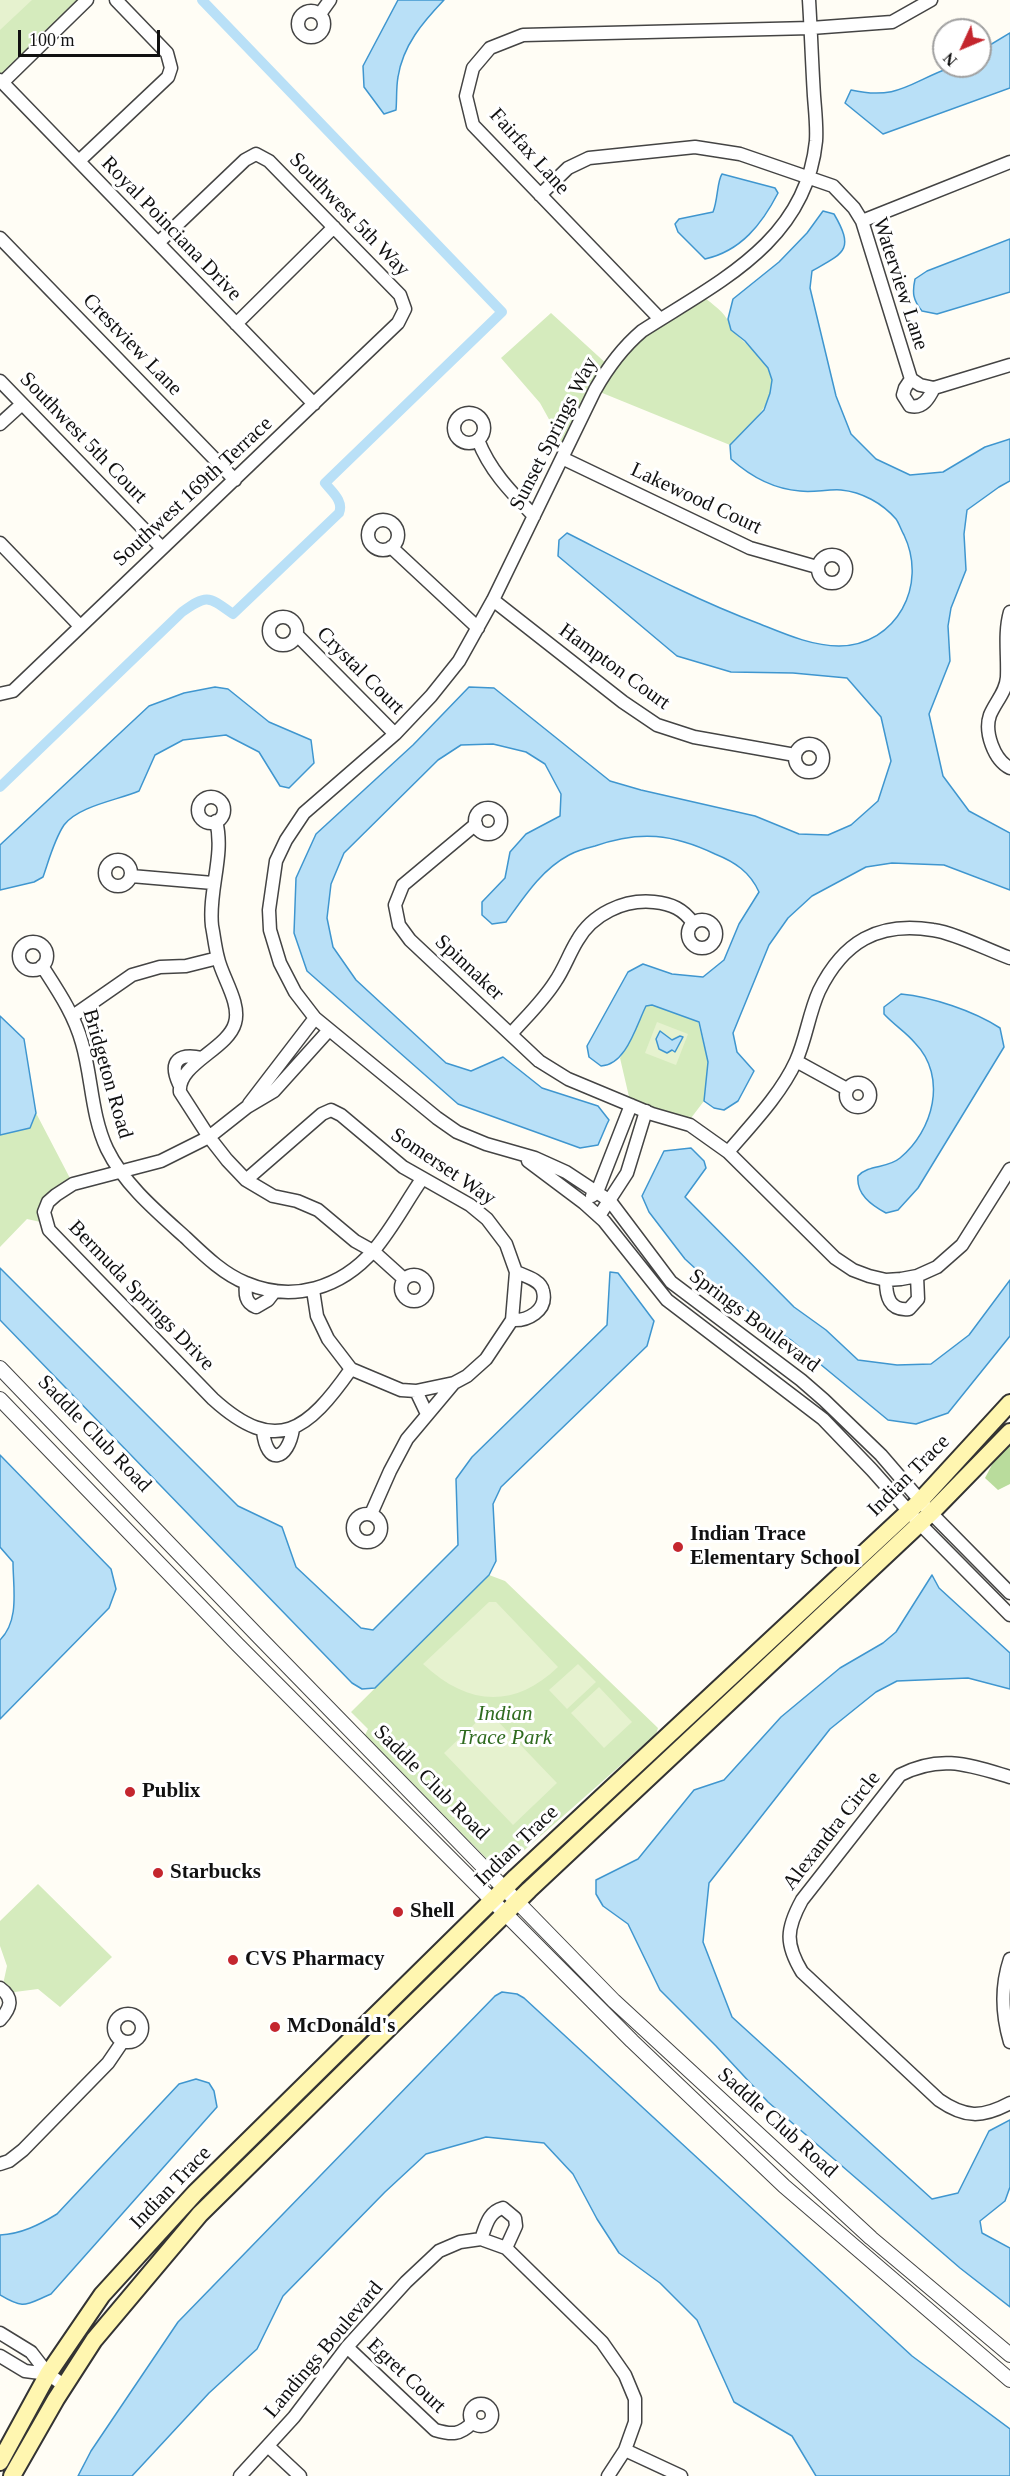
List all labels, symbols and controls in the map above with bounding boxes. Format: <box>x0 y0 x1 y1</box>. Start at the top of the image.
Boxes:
scale bar <box>21 18 164 56</box>
north arrow <box>932 18 992 78</box>
text: 100 m <box>29 30 75 50</box>
text: N <box>940 49 960 70</box>
street label: Fairfax Lane <box>484 103 574 201</box>
street label: Southwest 5th Way <box>283 148 415 282</box>
street label: Royal Poinciana Drive <box>95 151 247 307</box>
street label: Waterview Lane <box>867 215 933 353</box>
street label: Crestview Lane <box>77 289 187 401</box>
street label: Sunset Springs Way <box>504 353 604 515</box>
street label: Southwest 5th Court <box>14 367 152 509</box>
street label: Southwest 169th Terrace <box>108 412 278 572</box>
street label: Lakewood Court <box>626 458 766 540</box>
street label: Hampton Court <box>554 618 674 716</box>
street label: Crystal Court <box>311 622 409 720</box>
street label: Spinnaker <box>429 930 509 1006</box>
street label: Bridgeton Road <box>76 1006 138 1142</box>
street label: Somerset Way <box>386 1123 500 1211</box>
street label: Bermuda Springs Drive <box>63 1216 219 1376</box>
street label: Springs Boulevard <box>684 1264 824 1378</box>
street label: Saddle Club Road <box>32 1370 156 1498</box>
street label: Indian Trace <box>863 1430 955 1522</box>
place label: Indian Trace Elementary School <box>690 1522 860 1572</box>
marker: Indian Trace Elementary School <box>671 1540 685 1554</box>
park label: Indian Trace Park <box>458 1701 552 1751</box>
street label: Saddle Club Road <box>368 1720 494 1846</box>
street label: Alexandra Circle <box>778 1766 886 1896</box>
place label: Publix <box>142 1779 200 1805</box>
marker: Publix <box>123 1785 137 1799</box>
street label: Indian Trace <box>470 1800 564 1892</box>
place label: Starbucks <box>170 1860 261 1886</box>
marker: Starbucks <box>151 1866 165 1880</box>
place label: Shell <box>410 1899 454 1925</box>
marker: Shell <box>391 1905 405 1919</box>
place label: CVS Pharmacy <box>245 1947 384 1973</box>
marker: CVS Pharmacy <box>226 1953 240 1967</box>
place label: McDonald's <box>287 2014 396 2040</box>
marker: McDonald's <box>268 2020 282 2034</box>
street label: Saddle Club Road <box>712 2063 842 2183</box>
street label: Indian Trace <box>125 2141 217 2235</box>
street label: Landings Boulevard <box>259 2276 389 2424</box>
street label: Egret Court <box>361 2333 451 2419</box>

